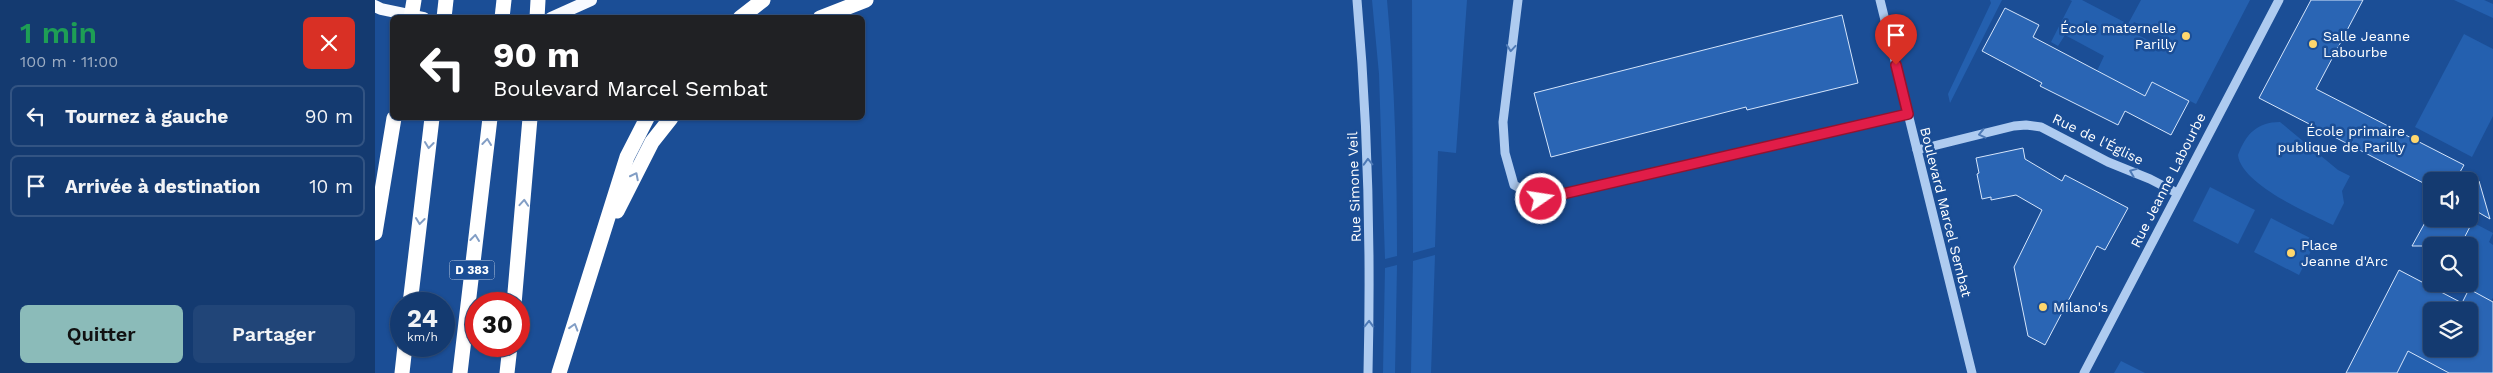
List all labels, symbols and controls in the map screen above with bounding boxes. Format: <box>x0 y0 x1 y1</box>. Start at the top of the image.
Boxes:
pin <box>1875 14 1917 65</box>
text: 1 min <box>20 15 97 50</box>
button: close <box>303 17 355 69</box>
place label: École maternelle Parilly <box>2060 20 2177 52</box>
icon: arrive <box>1882 21 1910 49</box>
place label: Salle Jeanne Labourbe <box>2323 28 2410 60</box>
marker: École maternelle Parilly <box>2180 30 2192 42</box>
text: 90 m <box>493 34 580 76</box>
icon: left <box>410 35 475 100</box>
marker: Salle Jeanne Labourbe <box>2307 38 2319 50</box>
one-way arrow <box>1506 44 1517 52</box>
text: 100 m · 11:00 <box>20 52 118 71</box>
text: Boulevard Marcel Sembat <box>493 76 768 101</box>
icon: left <box>22 102 50 130</box>
text: Tournez à gauche <box>65 105 228 128</box>
text: 90 m <box>305 105 353 128</box>
street label: Rue de l'Église <box>2050 110 2146 168</box>
street label: Rue Jeanne Labourbe <box>2127 110 2209 250</box>
place label: École primaire publique de Parilly <box>2278 123 2406 155</box>
street label: Boulevard Marcel Sembat <box>1917 125 1975 299</box>
one-way arrow <box>1978 128 1987 139</box>
street label: Rue Simone Veil <box>1344 131 1364 243</box>
marker: École primaire publique de Parilly <box>2409 133 2421 145</box>
one-way arrow <box>481 138 492 146</box>
one-way arrow <box>424 141 435 149</box>
one-way arrow <box>1362 158 1373 166</box>
one-way arrow <box>2129 168 2138 178</box>
icon: arrive <box>22 172 50 200</box>
one-way arrow <box>629 172 639 181</box>
position arrow <box>1514 172 1566 224</box>
map controls <box>2423 172 2478 357</box>
button: sound <box>2423 172 2478 227</box>
text: Arrivée à destination <box>65 175 260 198</box>
text: 10 m <box>309 175 353 198</box>
one-way arrow <box>518 199 529 207</box>
one-way arrow <box>415 217 426 225</box>
one-way arrow <box>469 233 480 241</box>
place label: Place Jeanne d'Arc <box>2301 237 2388 269</box>
button: search <box>2423 237 2478 292</box>
marker: Place Jeanne d'Arc <box>2285 247 2297 259</box>
road number: D 383 <box>449 260 495 280</box>
speed limit sign: 30 <box>465 292 530 357</box>
place label: Milano's <box>2053 299 2108 315</box>
marker: Milano's <box>2037 301 2049 313</box>
button: layers <box>2423 302 2478 357</box>
text: 24 <box>407 304 438 333</box>
button: Quitter <box>20 305 183 363</box>
button: Partager <box>193 305 355 363</box>
one-way arrow <box>1364 320 1374 328</box>
one-way arrow <box>568 323 578 331</box>
text: km/h <box>407 330 438 344</box>

